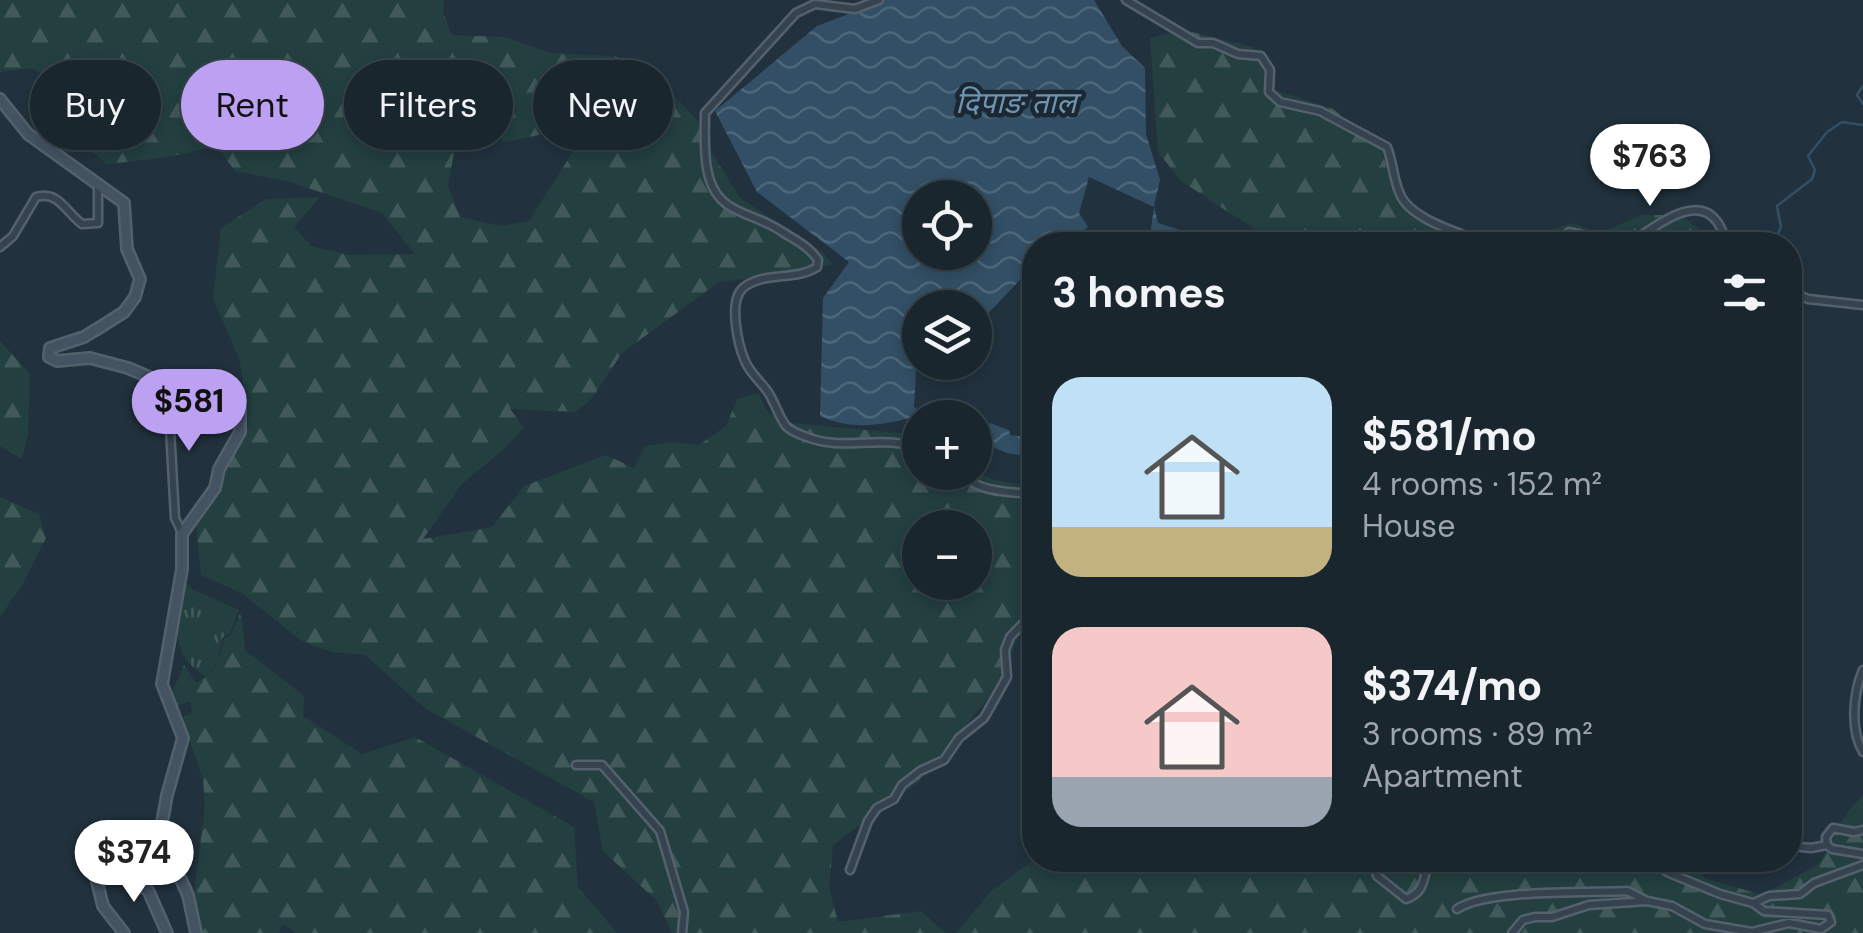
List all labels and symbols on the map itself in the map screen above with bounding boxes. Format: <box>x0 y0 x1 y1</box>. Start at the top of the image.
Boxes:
water label: दिपाङ ताल <box>955 83 1082 122</box>
pin: $763 <box>1591 124 1709 209</box>
pin: $581 <box>130 369 248 454</box>
pin: $374 <box>75 820 193 905</box>

